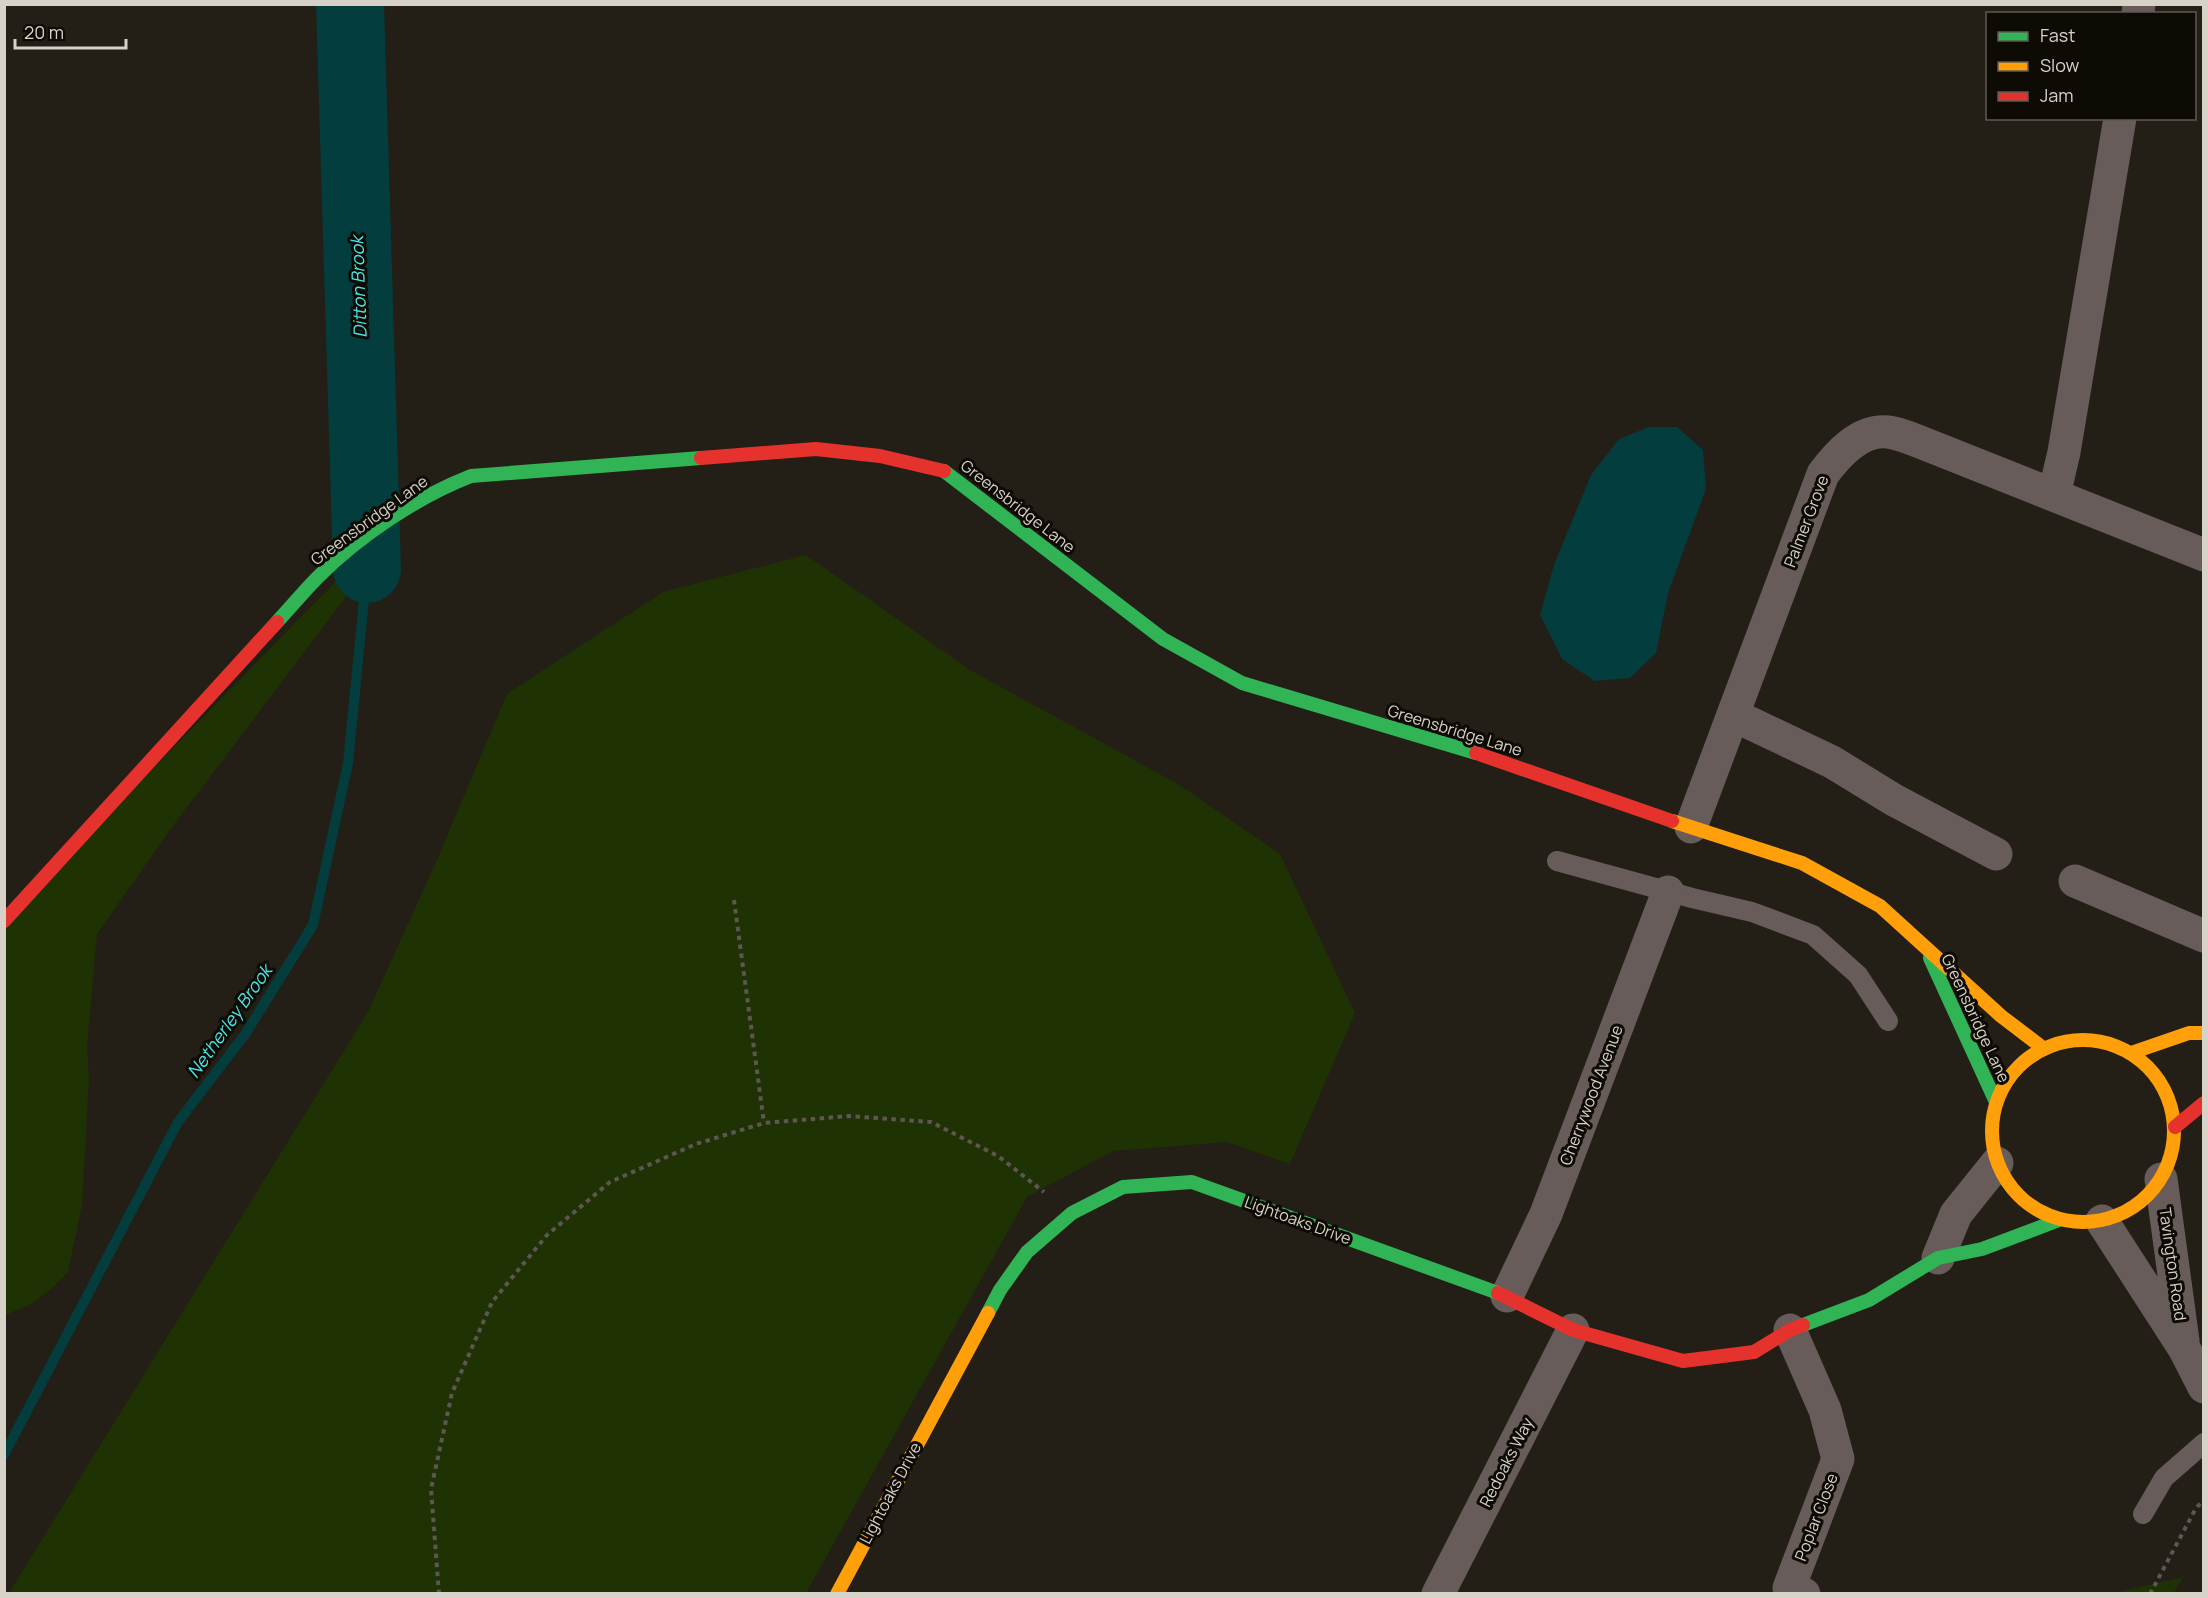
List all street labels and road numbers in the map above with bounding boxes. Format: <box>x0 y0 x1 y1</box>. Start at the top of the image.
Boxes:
street label: Greensbridge Lane <box>956 454 1080 558</box>
street label: Greensbridge Lane <box>306 470 432 570</box>
street label: Palmer Grove <box>1778 472 1834 570</box>
street label: Greensbridge Lane <box>1385 699 1525 761</box>
street label: Greensbridge Lane <box>1937 950 2015 1086</box>
street label: Cherrywood Avenue <box>1554 1022 1628 1168</box>
street label: Lightoaks Drive <box>1242 1190 1354 1250</box>
street label: Tavington Road <box>2154 1206 2192 1322</box>
street label: Redoaks Way <box>1474 1413 1538 1511</box>
street label: Lightoaks Drive <box>854 1438 926 1548</box>
street label: Poplar Close <box>1789 1470 1843 1564</box>

